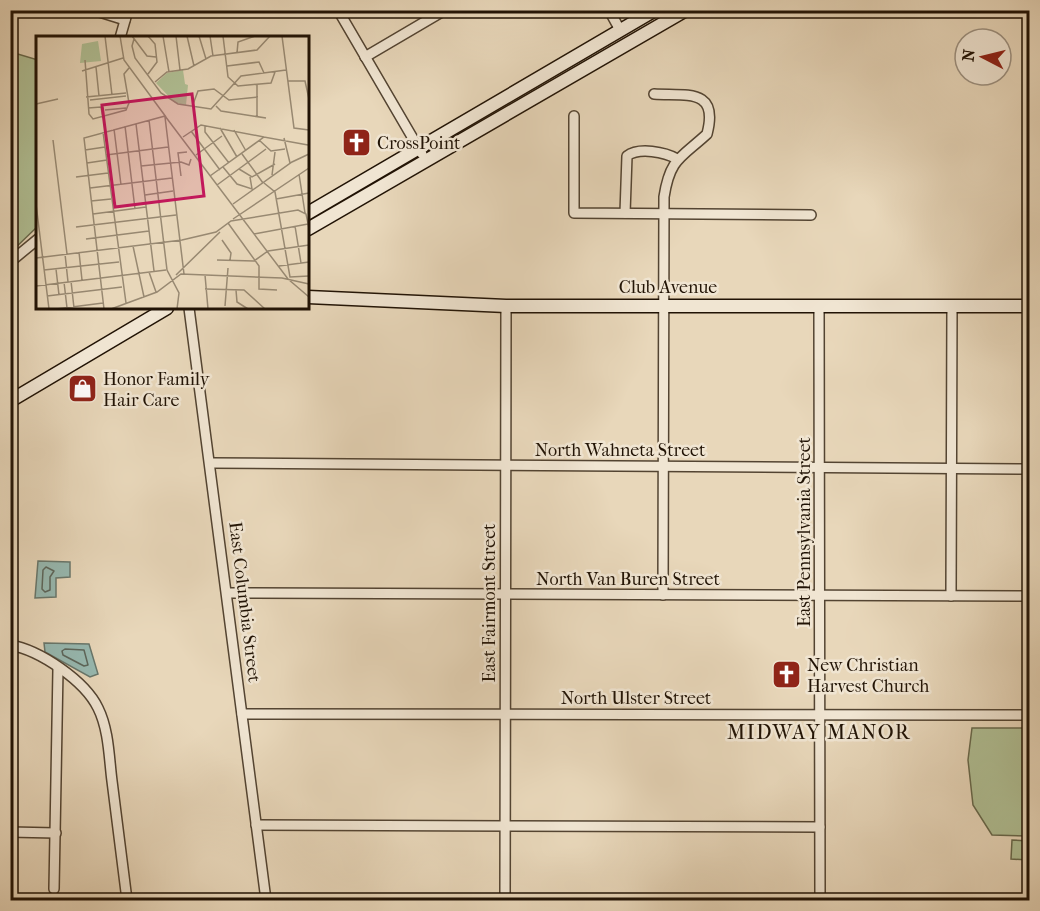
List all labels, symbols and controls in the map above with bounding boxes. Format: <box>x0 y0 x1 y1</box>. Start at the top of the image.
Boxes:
north arrow <box>953 27 1013 87</box>
inset map <box>36 36 309 309</box>
text: N <box>958 47 979 62</box>
church icon: CrossPoint <box>340 127 372 159</box>
place label: CrossPoint <box>377 133 461 154</box>
street label: Club Avenue <box>619 277 717 298</box>
place label: Honor Family Hair Care <box>103 369 211 411</box>
shop icon: Honor Family Hair Care <box>66 373 98 405</box>
street label: East Pennsylvania Street <box>794 436 815 627</box>
street label: North Wahneta Street <box>535 440 706 461</box>
street label: East Columbia Street <box>224 521 265 684</box>
street label: East Fairmont Street <box>479 523 500 683</box>
street label: North Van Buren Street <box>536 569 721 590</box>
place label: New Christian Harvest Church <box>807 655 929 697</box>
church icon: New Christian Harvest Church <box>770 659 802 691</box>
street label: North Ulster Street <box>561 688 712 709</box>
district label: MIDWAY MANOR <box>727 721 911 744</box>

